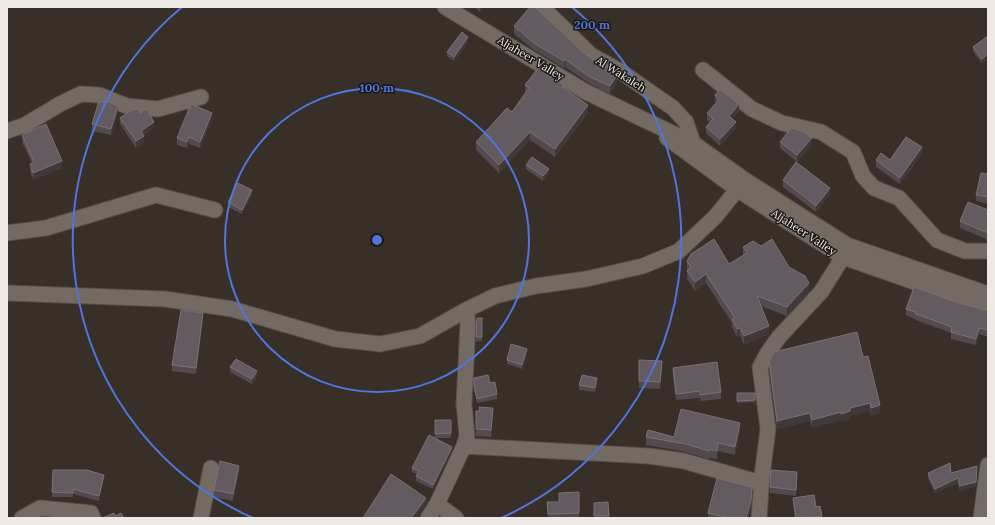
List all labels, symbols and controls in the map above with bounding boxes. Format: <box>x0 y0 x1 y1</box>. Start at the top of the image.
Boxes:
text: 200 m <box>574 17 610 32</box>
street label: Aljaheer Valley <box>494 32 567 83</box>
street label: Al Wakaleh <box>593 53 649 95</box>
text: 100 m <box>360 80 394 95</box>
street label: Aljaheer Valley <box>768 205 839 258</box>
centre of rings <box>370 233 384 247</box>

